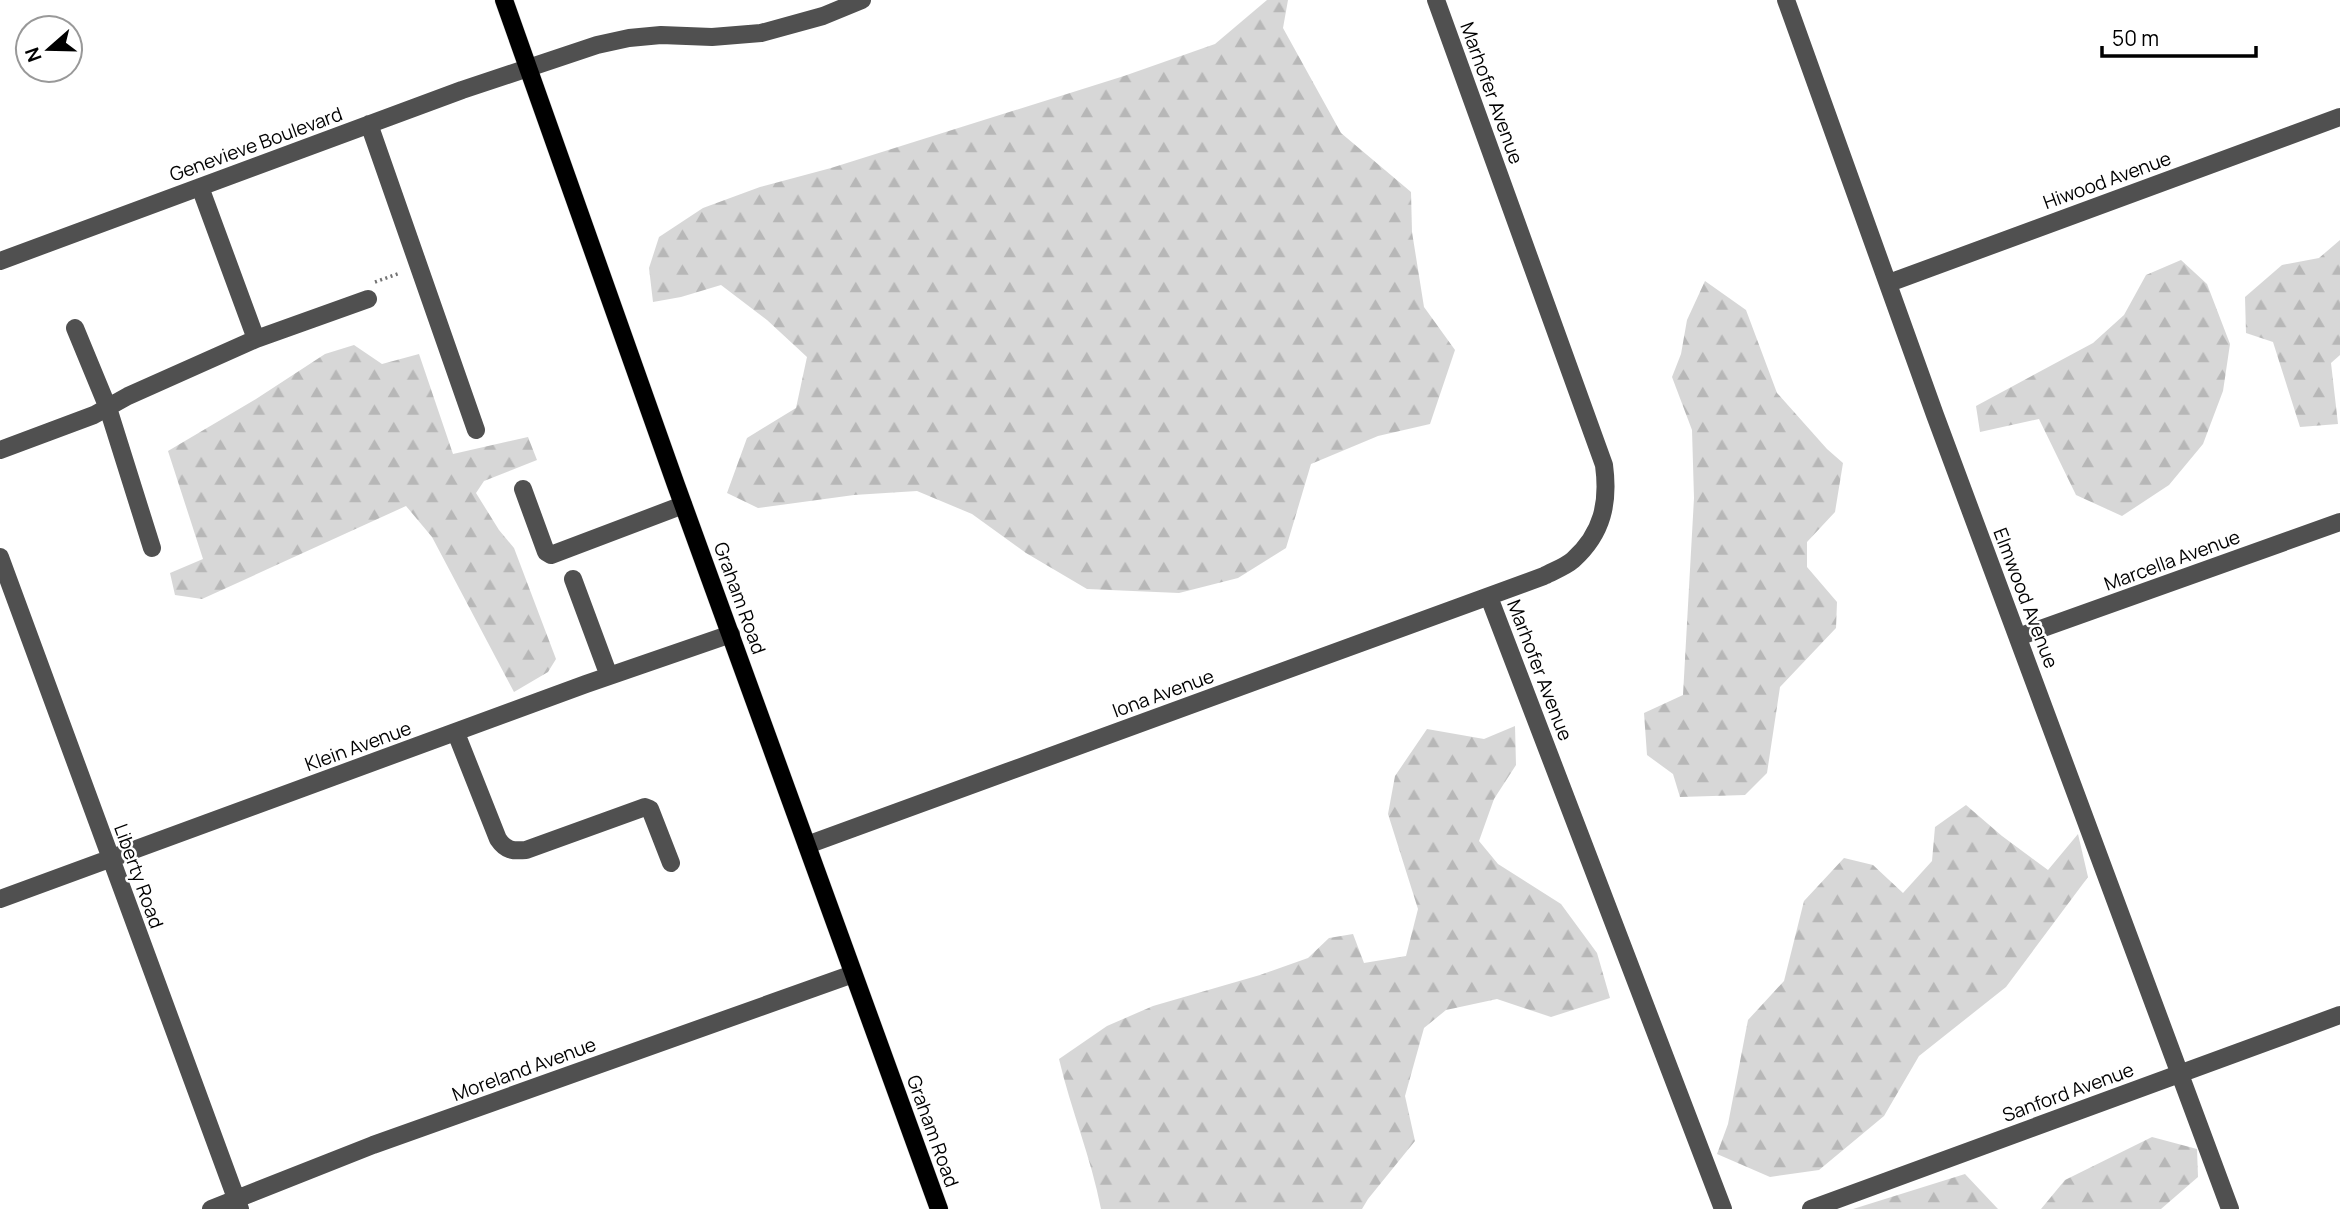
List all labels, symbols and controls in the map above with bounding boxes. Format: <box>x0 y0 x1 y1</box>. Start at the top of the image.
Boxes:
north arrow <box>14 14 84 84</box>
scale bar <box>2102 14 2256 58</box>
street label: Marhofer Avenue <box>1454 19 1530 167</box>
text: 50 m <box>2112 24 2159 52</box>
text: N <box>18 44 48 66</box>
street label: Genevieve Boulevard <box>166 101 346 187</box>
street label: Hiwood Avenue <box>2039 145 2175 215</box>
street label: Marcella Avenue <box>2100 523 2244 597</box>
street label: Elmwood Avenue <box>1987 524 2065 672</box>
street label: Graham Road <box>708 538 772 658</box>
street label: Marhofer Avenue <box>1501 596 1579 744</box>
street label: Iona Avenue <box>1109 663 1217 723</box>
street label: Klein Avenue <box>301 715 415 777</box>
street label: Liberty Road <box>108 820 170 932</box>
street label: Moreland Avenue <box>448 1031 600 1107</box>
street label: Sanford Avenue <box>1999 1056 2137 1128</box>
street label: Graham Road <box>901 1071 965 1191</box>

